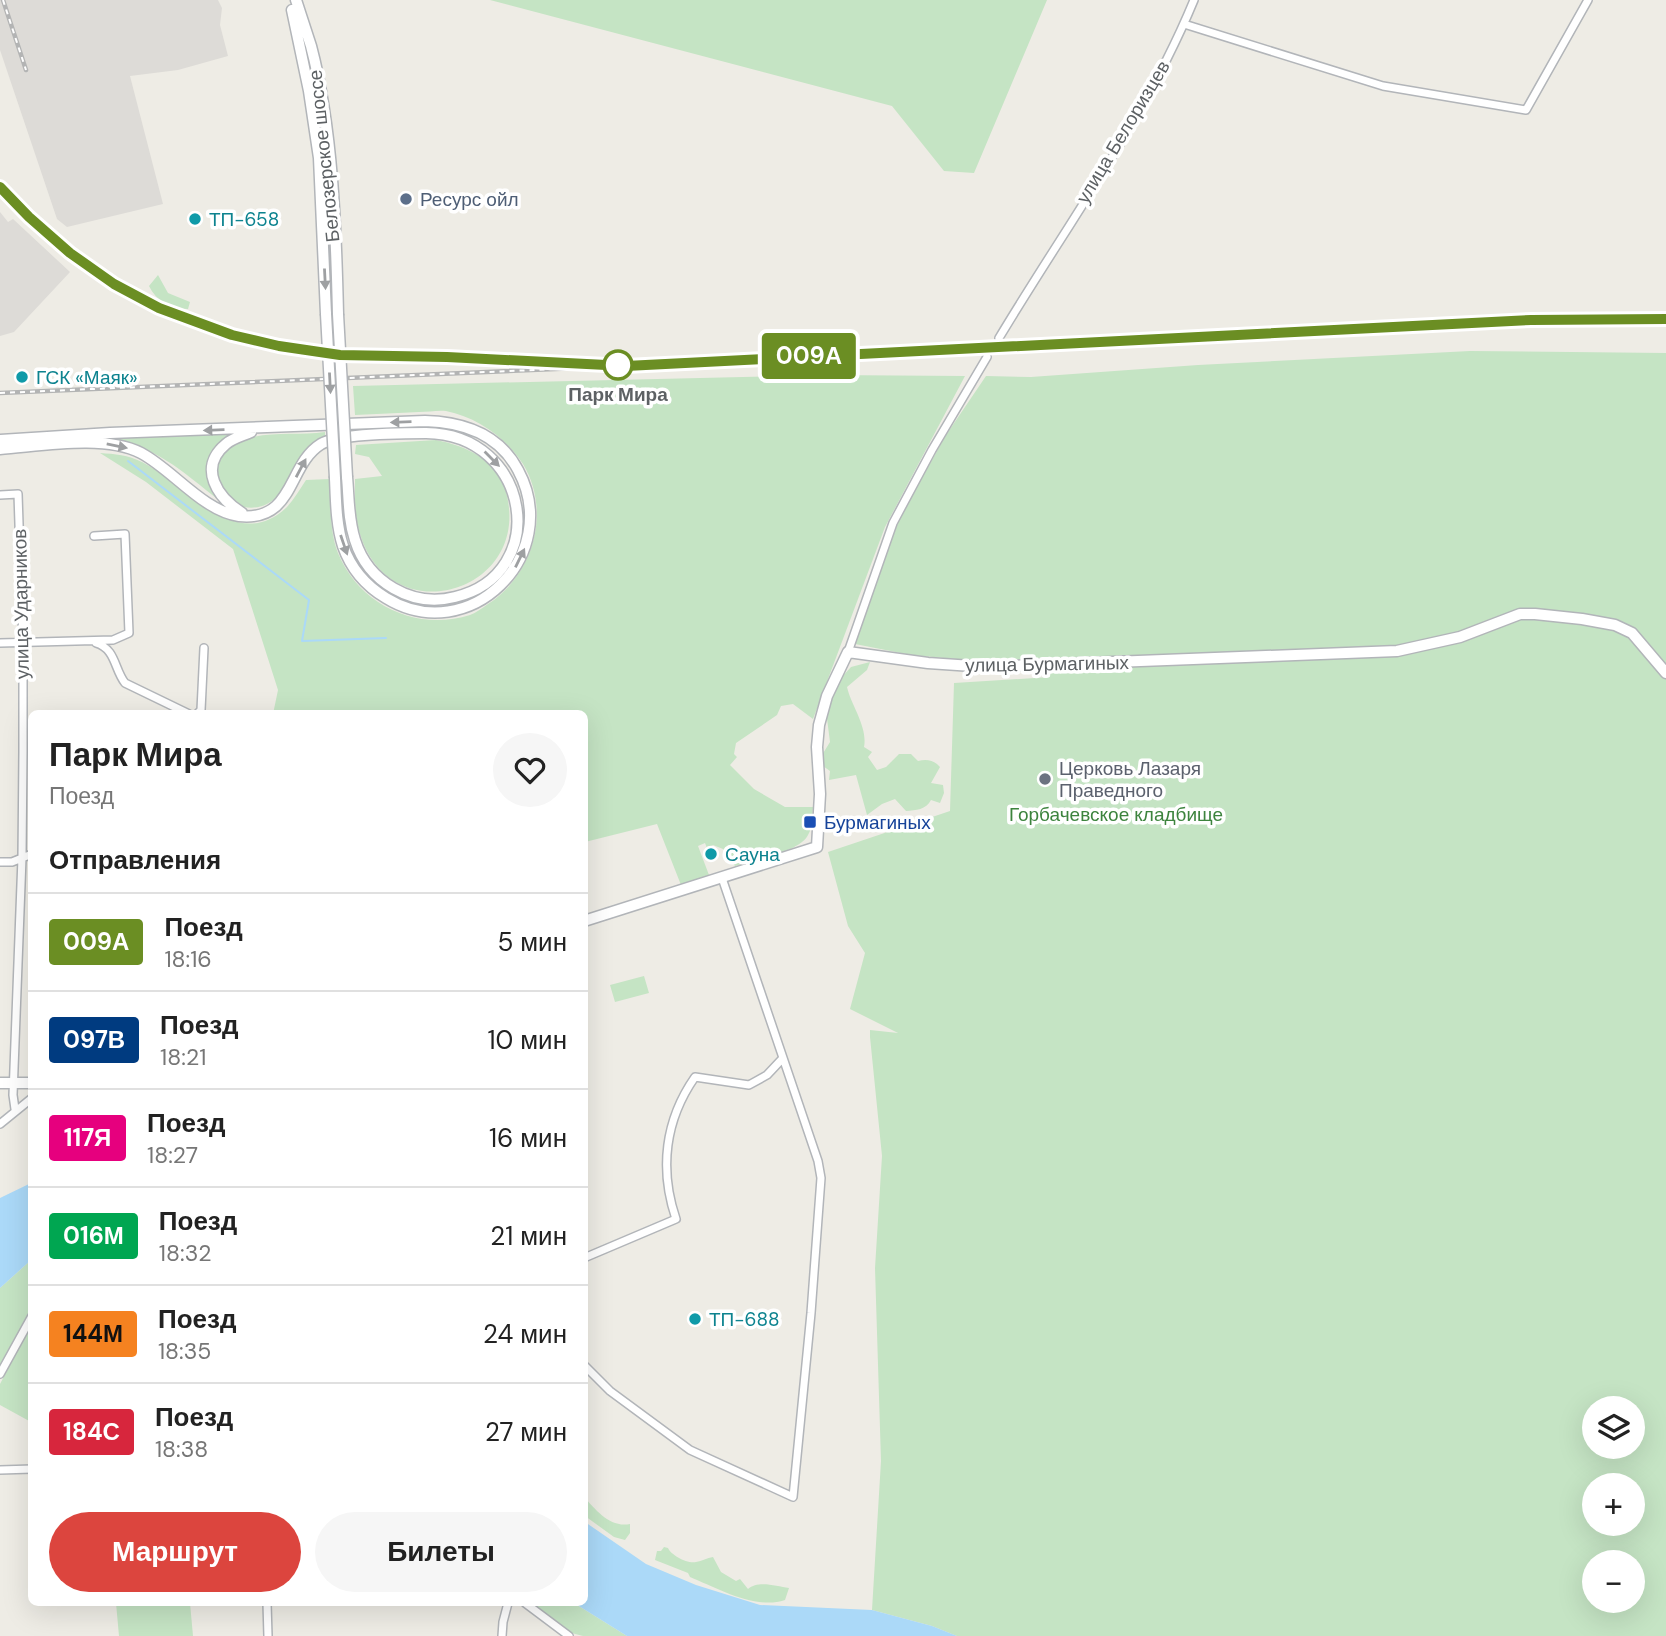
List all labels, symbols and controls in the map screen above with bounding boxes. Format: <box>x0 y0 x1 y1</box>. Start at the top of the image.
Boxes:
street label: улица Белоризцев <box>1070 56 1176 208</box>
street label: Белозерское шоссе <box>303 69 345 243</box>
place label: Ресурс ойл <box>420 187 519 212</box>
marker: Ресурс ойл <box>398 191 414 207</box>
place label: ТП-658 <box>209 207 279 232</box>
marker: ТП-658 <box>187 211 203 227</box>
one-way arrow <box>319 268 330 290</box>
line badge: 009А <box>760 333 858 379</box>
text: 009А <box>776 340 842 371</box>
marker: Парк Мира <box>603 350 633 380</box>
place label: ГСК «Маяк» <box>36 365 138 390</box>
marker: ГСК «Маяк» <box>14 369 30 385</box>
one-way arrow <box>325 372 336 394</box>
place label: Парк Мира <box>568 382 668 407</box>
one-way arrow <box>390 416 412 427</box>
one-way arrow <box>203 424 225 436</box>
one-way arrow <box>106 441 128 452</box>
one-way arrow <box>483 450 500 466</box>
one-way arrow <box>295 458 307 478</box>
street label: улица Ударников <box>7 529 35 679</box>
one-way arrow <box>338 535 349 556</box>
one-way arrow <box>514 548 525 568</box>
street label: улица Бурмагиных <box>965 650 1130 678</box>
text: Парк Мира <box>49 733 222 776</box>
button: heart <box>493 733 567 807</box>
place label: Церковь Лазаря Праведного <box>1059 756 1201 803</box>
marker: Церковь Лазаря Праведного <box>1037 771 1053 787</box>
text: Поезд <box>49 781 114 811</box>
park label: Горбачевское кладбище <box>1009 802 1223 827</box>
place label: Бурмагиных <box>824 810 931 835</box>
marker: Бурмагиных <box>802 814 818 830</box>
place label: Сауна <box>725 842 780 867</box>
text: Отправления <box>49 843 221 877</box>
marker: Сауна <box>703 846 719 862</box>
text: Поезд <box>164 910 243 944</box>
text: 5 мин <box>497 925 567 959</box>
text: 009А <box>63 926 129 957</box>
text: 18:16 <box>164 944 212 974</box>
text: Поезд <box>160 1008 239 1042</box>
text: 10 мин <box>487 1023 567 1057</box>
text: 097В <box>63 1024 125 1055</box>
text: 18:21 <box>160 1042 206 1072</box>
text: Поезд <box>147 1106 225 1140</box>
text: 16 мин <box>489 1121 567 1155</box>
text: 117Я <box>64 1122 111 1153</box>
text: 18:27 <box>147 1140 198 1170</box>
text: Поезд <box>159 1204 237 1238</box>
text: 21 мин <box>490 1219 567 1253</box>
text: 016М <box>63 1220 124 1251</box>
text: 18:32 <box>159 1238 212 1268</box>
text: Поезд <box>158 1302 236 1336</box>
place label: ТП-688 <box>709 1307 780 1332</box>
marker: ТП-688 <box>687 1311 703 1327</box>
text: 24 мин <box>483 1317 567 1351</box>
text: 144М <box>63 1318 123 1349</box>
text: 18:35 <box>158 1336 211 1366</box>
map controls <box>1582 1396 1645 1613</box>
button: layers <box>1582 1396 1645 1459</box>
text: Поезд <box>155 1400 233 1434</box>
text: 27 мин <box>485 1415 567 1449</box>
text: 184С <box>63 1416 120 1447</box>
text: 18:38 <box>155 1434 208 1464</box>
button: + <box>1582 1473 1645 1536</box>
button: Маршрут <box>49 1512 301 1592</box>
button: Билеты <box>315 1512 567 1592</box>
button: − <box>1582 1550 1645 1613</box>

